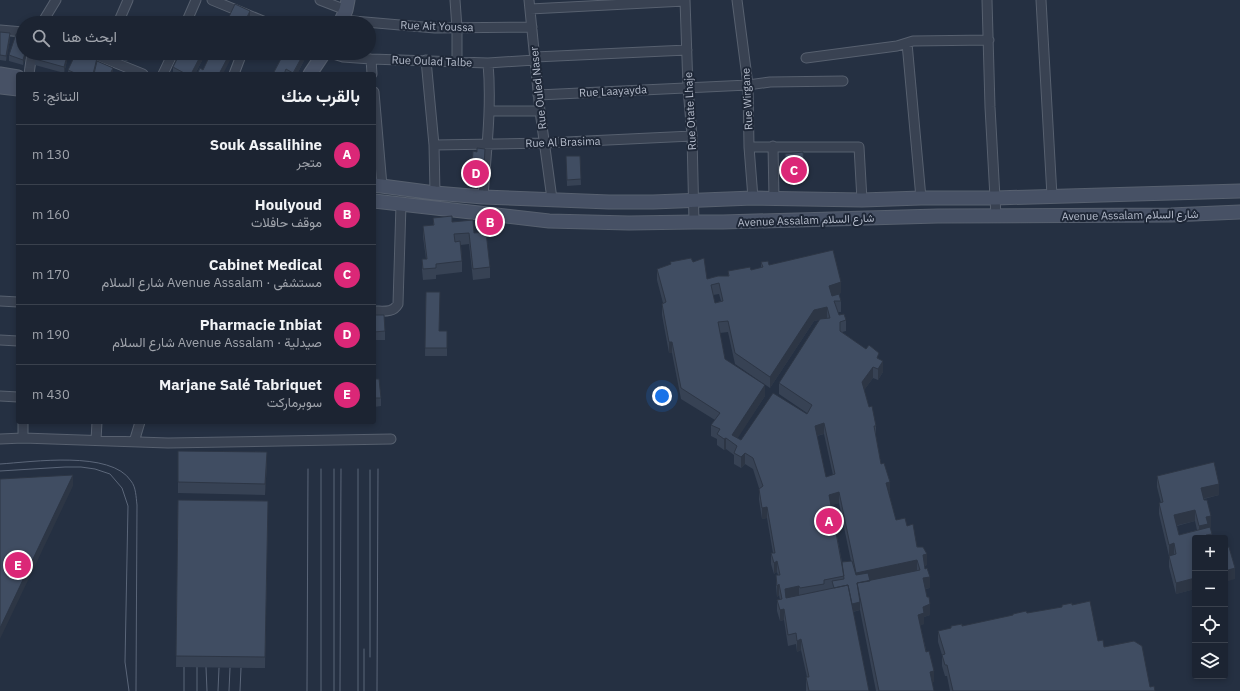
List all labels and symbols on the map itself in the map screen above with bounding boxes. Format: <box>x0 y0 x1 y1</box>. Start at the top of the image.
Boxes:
street label: Rue Ait Youssa <box>400 18 474 34</box>
street label: Rue Ouled Naser <box>527 46 549 130</box>
street label: Rue Oulad Talbe <box>391 53 473 69</box>
street label: Rue Wirgane <box>738 68 756 130</box>
street label: Rue Otate Lhaje <box>681 72 699 150</box>
street label: Rue Laayayda <box>579 82 647 100</box>
street label: Rue Al Brasima <box>525 134 601 150</box>
pin: C <box>781 155 807 185</box>
pin: D <box>463 158 489 188</box>
pin: B <box>477 207 503 237</box>
street label: Avenue Assalam شارع السلام <box>1061 207 1199 224</box>
street label: Avenue Assalam شارع السلام <box>737 211 875 230</box>
your location <box>652 386 672 406</box>
pin: A <box>816 506 842 536</box>
pin: E <box>5 550 31 580</box>

